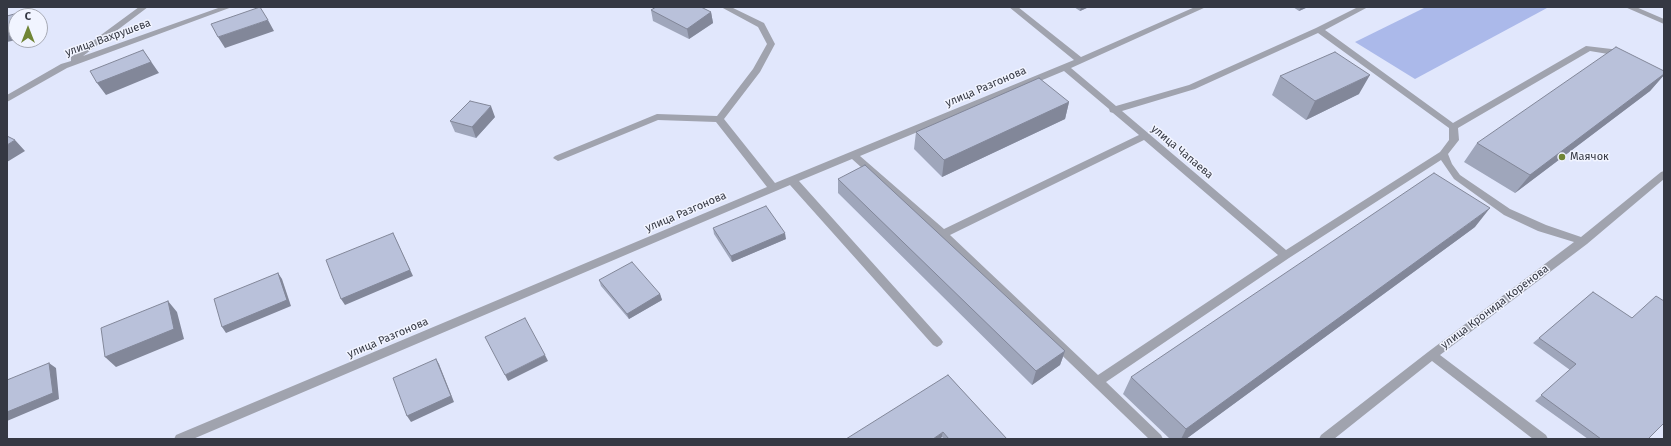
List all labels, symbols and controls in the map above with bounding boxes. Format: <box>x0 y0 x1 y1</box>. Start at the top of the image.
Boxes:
north arrow <box>8 8 48 48</box>
text: С <box>25 10 31 23</box>
street label: улица Вахрушева <box>63 16 153 60</box>
street label: улица Разгонова <box>944 64 1028 110</box>
street label: улица Чапаева <box>1148 122 1216 182</box>
place label: Маячок <box>1570 150 1609 164</box>
marker: Маячок <box>1557 152 1567 162</box>
street label: улица Разгонова <box>644 189 728 235</box>
street label: улица Кронида Коренова <box>1439 262 1551 352</box>
street label: улица Разгонова <box>346 315 430 361</box>

